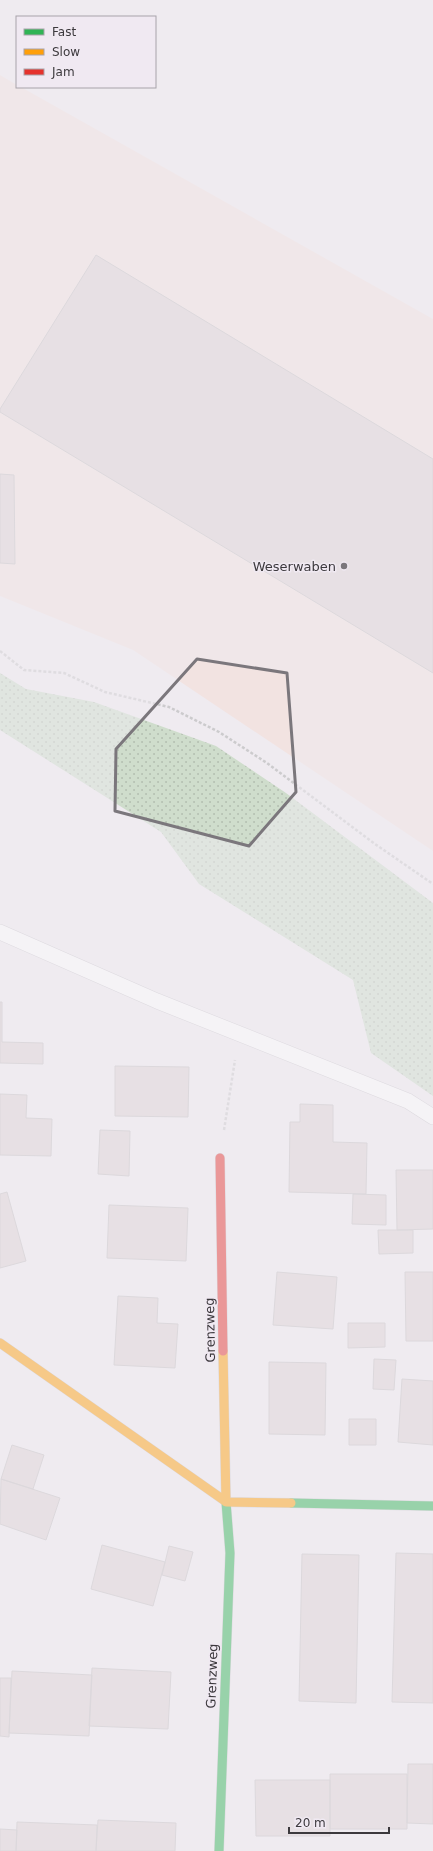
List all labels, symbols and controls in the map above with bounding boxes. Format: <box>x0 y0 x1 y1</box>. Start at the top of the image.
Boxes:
legend <box>16 16 156 88</box>
text: Fast <box>52 25 76 39</box>
text: Slow <box>52 45 80 59</box>
text: Jam <box>51 65 75 79</box>
place label: Weserwaben <box>253 559 336 574</box>
marker: Weserwaben <box>339 561 349 571</box>
street label: Grenzweg <box>202 1297 218 1363</box>
street label: Grenzweg <box>203 1643 221 1709</box>
scale bar <box>289 1809 389 1835</box>
text: 20 m <box>295 1816 326 1830</box>

